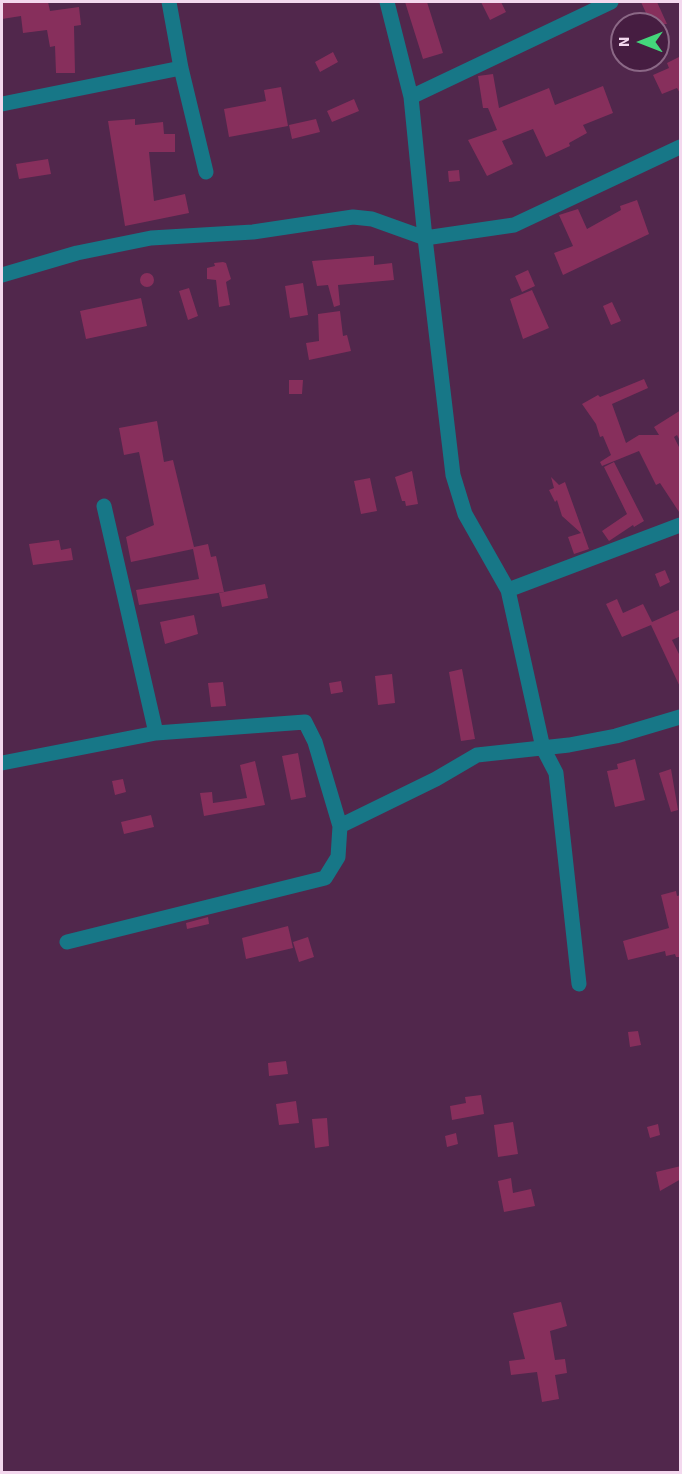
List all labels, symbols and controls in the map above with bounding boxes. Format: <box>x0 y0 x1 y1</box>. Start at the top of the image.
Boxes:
north arrow <box>610 12 670 72</box>
text: N <box>613 37 635 47</box>

